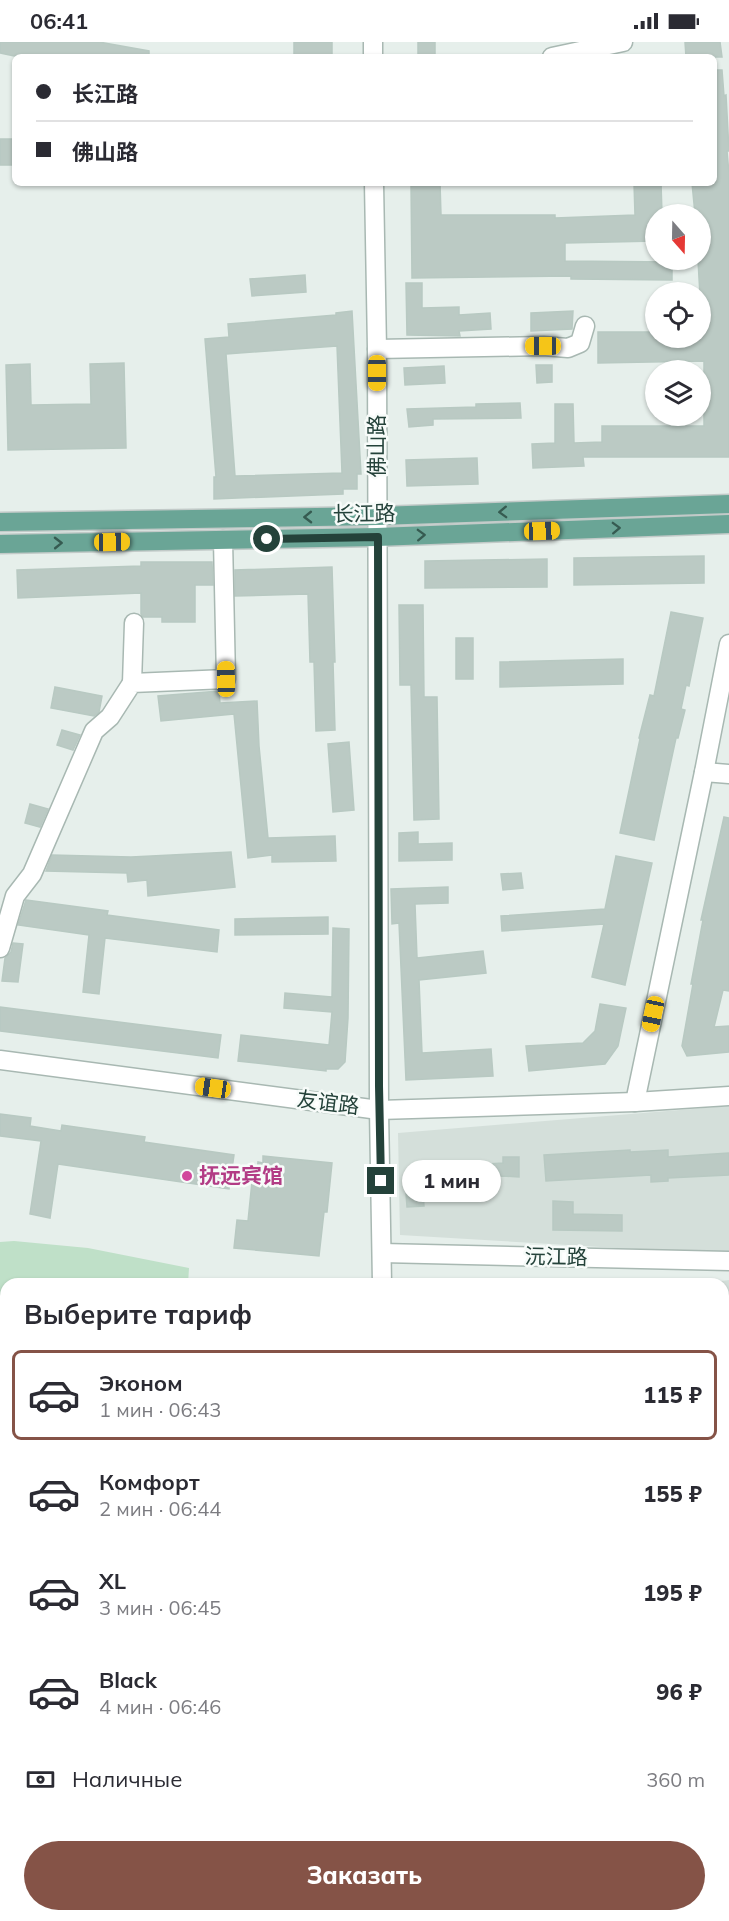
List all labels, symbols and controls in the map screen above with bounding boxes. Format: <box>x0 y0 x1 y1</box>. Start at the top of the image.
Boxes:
text: 06:41 <box>30 7 88 35</box>
text: 长江路 <box>72 80 138 108</box>
text: 佛山路 <box>72 138 138 166</box>
north arrow <box>645 204 711 270</box>
map controls <box>645 204 711 426</box>
button: locate <box>645 282 711 348</box>
car <box>525 337 561 355</box>
car <box>368 355 386 391</box>
button: layers <box>645 360 711 426</box>
street label: 佛山路 <box>363 415 389 478</box>
street label: 长江路 <box>332 499 396 527</box>
one-way arrow <box>498 506 507 518</box>
one-way arrow <box>303 511 312 524</box>
car <box>524 521 560 541</box>
one-way arrow <box>612 522 621 535</box>
route start <box>253 525 280 552</box>
one-way arrow <box>417 529 426 541</box>
car <box>94 533 130 551</box>
one-way arrow <box>54 537 63 549</box>
car <box>217 661 235 697</box>
car <box>640 995 666 1033</box>
car <box>194 1077 232 1099</box>
street label: 友谊路 <box>295 1085 361 1119</box>
callout: 1 мин <box>402 1160 501 1202</box>
place label: 抚远宾馆 <box>199 1162 283 1188</box>
route end <box>367 1167 394 1194</box>
text: 1 мин <box>423 1168 480 1193</box>
marker: 抚远宾馆 <box>180 1169 194 1183</box>
street label: 沅江路 <box>524 1242 588 1270</box>
text: Выберите тариф <box>24 1297 252 1331</box>
icon: car <box>27 1368 81 1422</box>
text: Эконом <box>99 1369 183 1397</box>
text: 115 ₽ <box>643 1381 702 1409</box>
text: 1 мин · 06:43 <box>99 1397 221 1422</box>
icon: car <box>27 1467 81 1521</box>
text: Комфорт <box>99 1468 200 1496</box>
text: 155 ₽ <box>643 1480 702 1508</box>
text: 2 мин · 06:44 <box>99 1496 221 1521</box>
icon: car <box>27 1566 81 1620</box>
text: XL <box>99 1567 126 1595</box>
text: 195 ₽ <box>643 1579 702 1607</box>
text: 3 мин · 06:45 <box>99 1595 221 1620</box>
icon: car <box>27 1665 81 1719</box>
text: Black <box>99 1666 157 1694</box>
text: 96 ₽ <box>656 1678 702 1706</box>
text: 4 мин · 06:46 <box>99 1694 221 1719</box>
icon: cash <box>24 1763 57 1796</box>
text: Наличные <box>72 1765 182 1793</box>
text: 360 m <box>646 1767 705 1792</box>
button: Заказать <box>24 1841 705 1910</box>

